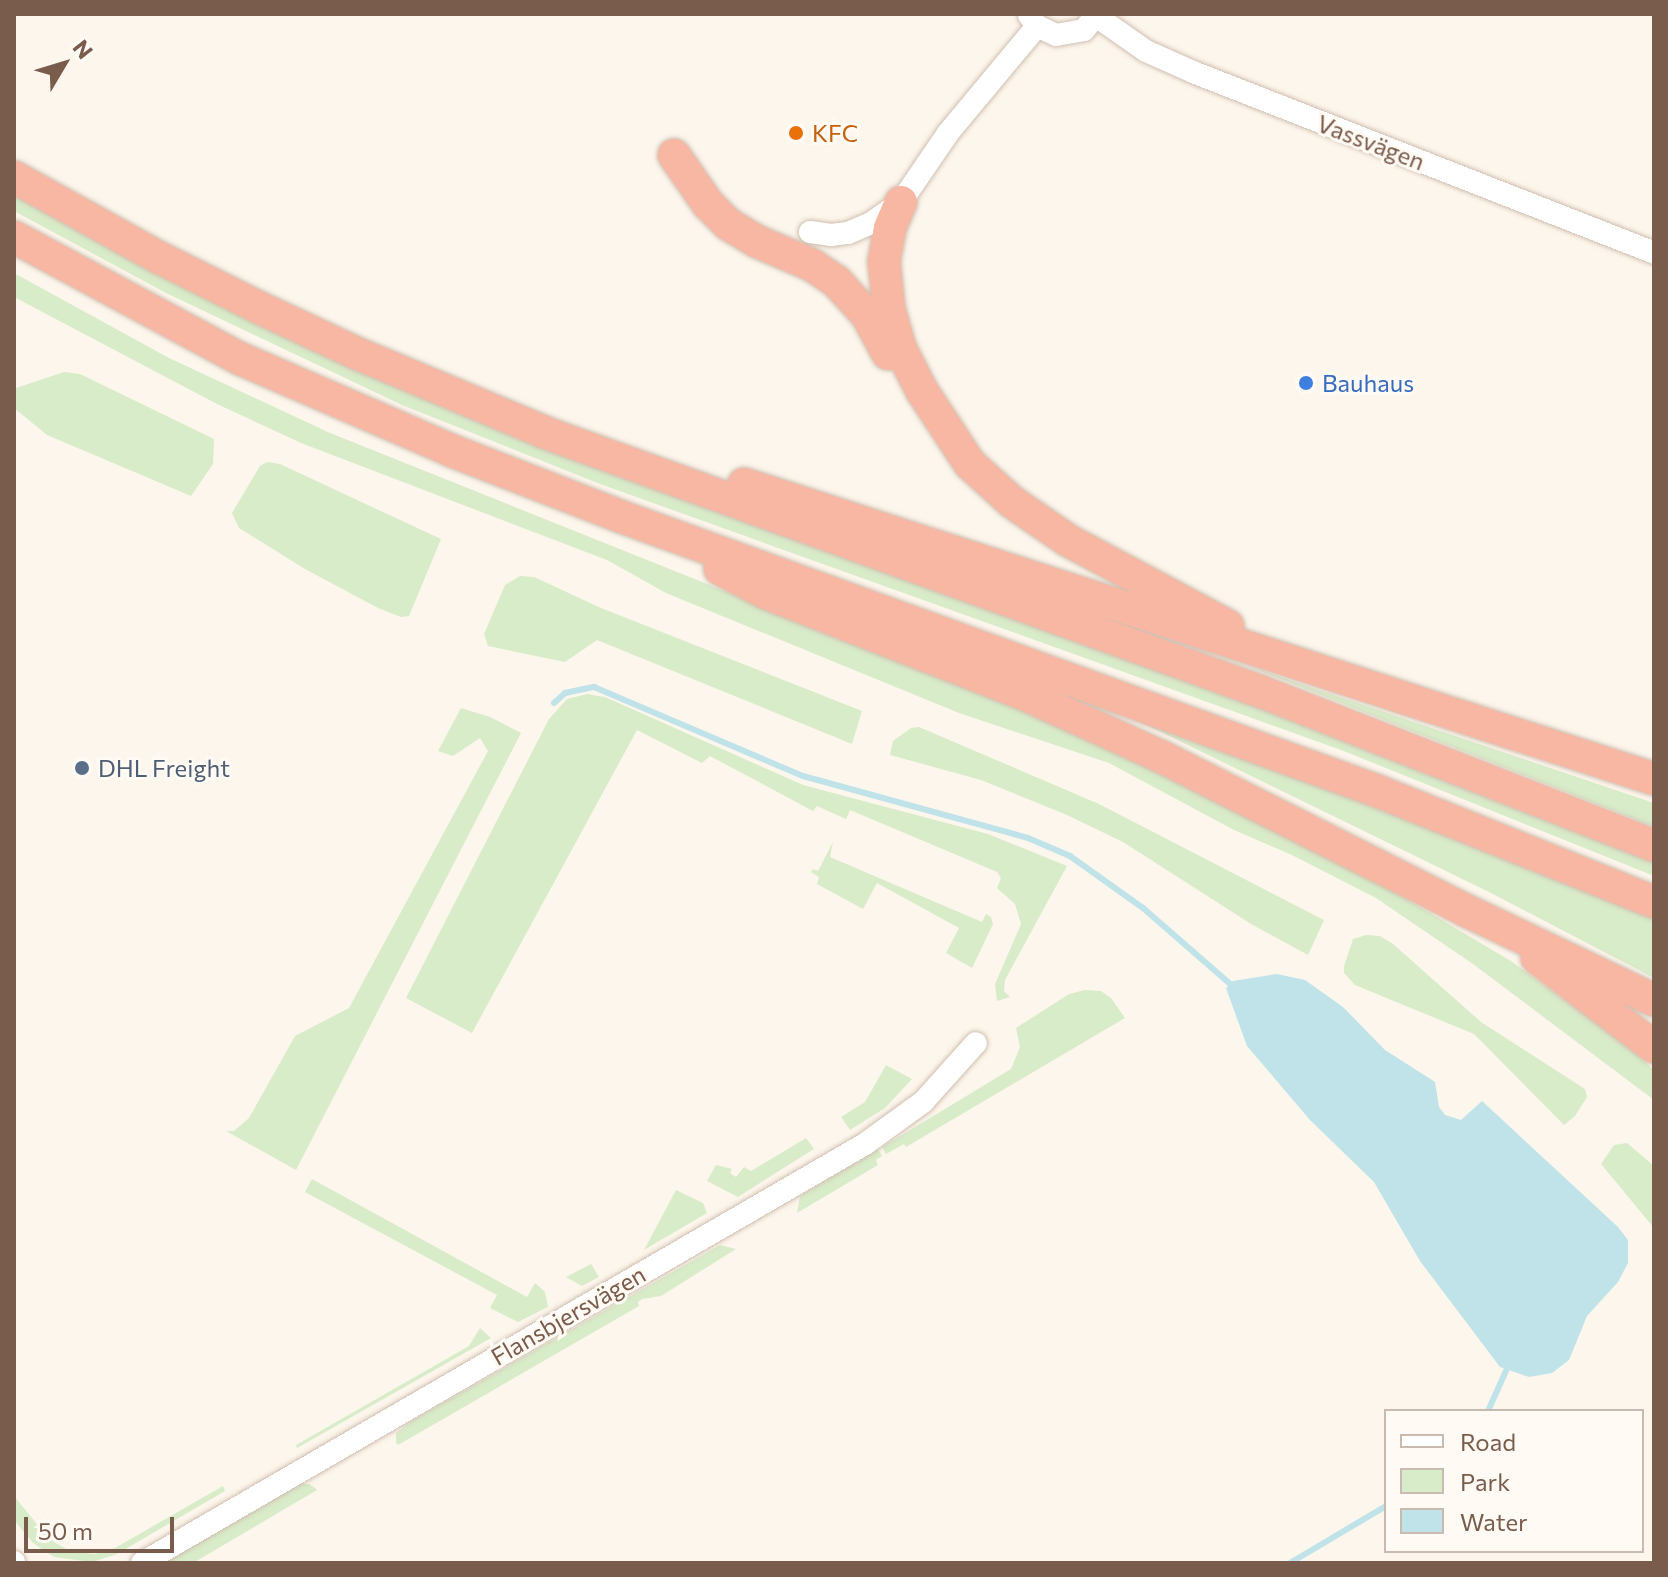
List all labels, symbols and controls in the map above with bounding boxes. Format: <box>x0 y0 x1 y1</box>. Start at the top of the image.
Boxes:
north arrow <box>24 24 104 104</box>
text: N <box>68 34 99 64</box>
street label: Vassvägen <box>1313 108 1429 176</box>
place label: KFC <box>812 119 858 147</box>
marker: KFC <box>787 124 805 142</box>
place label: Bauhaus <box>1322 369 1414 397</box>
marker: Bauhaus <box>1297 374 1315 392</box>
place label: DHL Freight <box>98 754 230 782</box>
marker: DHL Freight <box>73 759 91 777</box>
street label: Flansbjersvägen <box>486 1259 650 1371</box>
legend <box>1384 1409 1644 1553</box>
text: Road <box>1460 1427 1516 1456</box>
text: Park <box>1460 1467 1510 1496</box>
scale bar <box>28 1501 178 1551</box>
text: Water <box>1460 1507 1528 1536</box>
text: 50 m <box>38 1516 93 1545</box>

